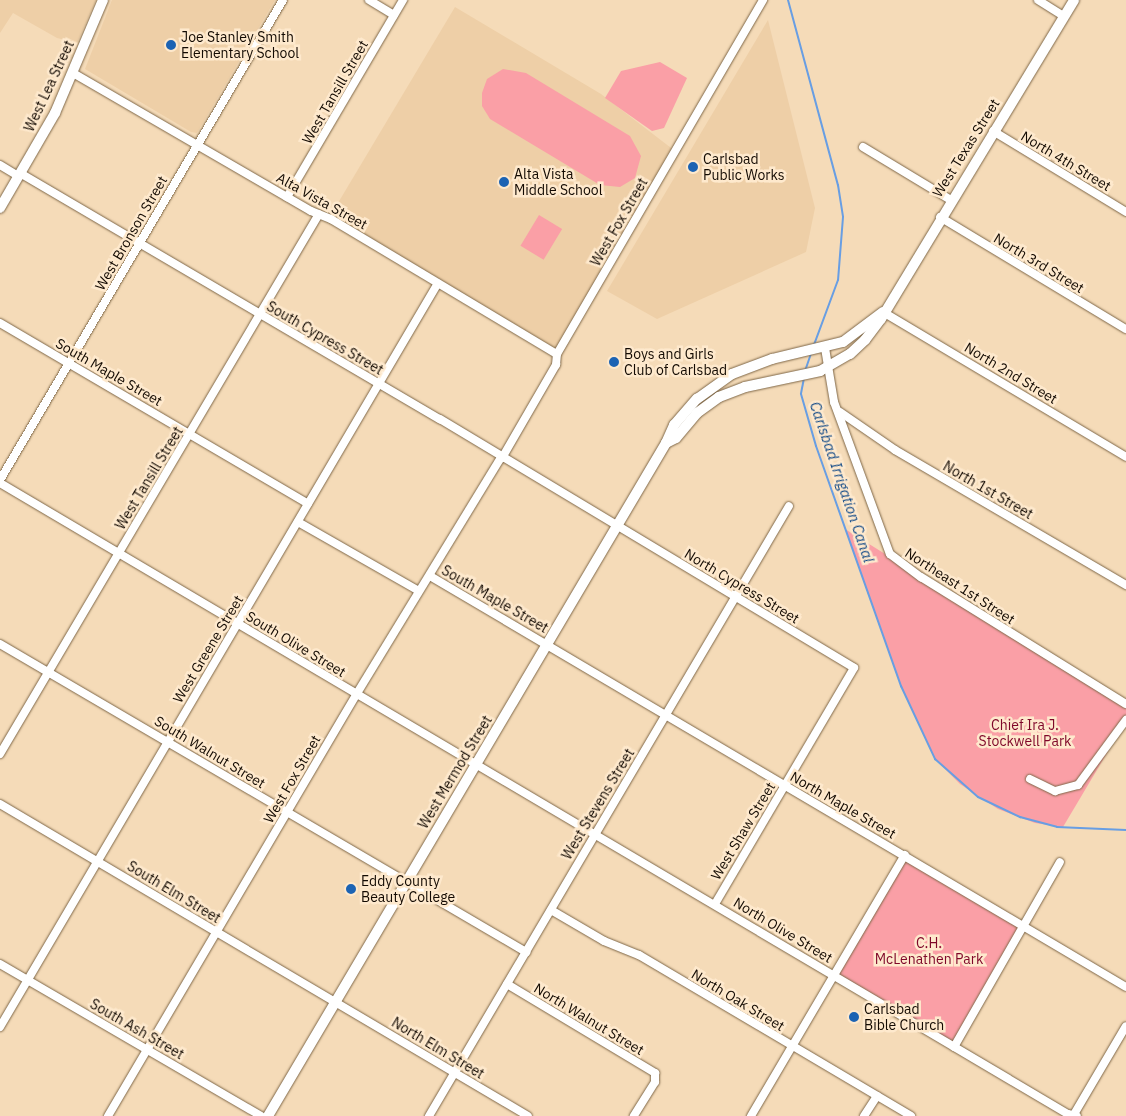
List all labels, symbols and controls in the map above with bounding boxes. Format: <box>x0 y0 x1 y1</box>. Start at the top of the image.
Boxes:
place label: Joe Stanley Smith Elementary School <box>181 29 299 62</box>
street label: West Tansill Street <box>298 37 372 147</box>
street label: West Lea Street <box>21 38 77 134</box>
marker: Joe Stanley Smith Elementary School <box>165 39 177 51</box>
street label: West Texas Street <box>929 96 1003 200</box>
street label: North 4th Street <box>1018 128 1114 194</box>
place label: Carlsbad Public Works <box>703 151 785 184</box>
marker: Carlsbad Public Works <box>687 161 699 173</box>
place label: Alta Vista Middle School <box>514 166 603 198</box>
street label: Alta Vista Street <box>274 169 370 233</box>
street label: West Bronson Street <box>91 173 171 293</box>
street label: West Fox Street <box>587 175 651 269</box>
marker: Alta Vista Middle School <box>498 176 510 188</box>
street label: North 3rd Street <box>991 229 1087 297</box>
street label: South Cypress Street <box>264 298 386 378</box>
street label: South Maple Street <box>53 335 165 409</box>
street label: North 2nd Street <box>962 339 1060 407</box>
place label: Boys and Girls Club of Carlsbad <box>624 346 727 378</box>
marker: Boys and Girls Club of Carlsbad <box>608 356 620 368</box>
water label: Carlsbad Irrigation Canal <box>806 399 878 565</box>
street label: West Tansill Street <box>112 424 186 532</box>
street label: North 1st Street <box>940 458 1036 522</box>
street label: Northeast 1st Street <box>902 544 1018 628</box>
street label: North Cypress Street <box>682 545 802 627</box>
street label: South Maple Street <box>439 562 551 636</box>
street label: West Greene Street <box>169 592 247 706</box>
street label: South Olive Street <box>243 608 349 680</box>
street label: South Walnut Street <box>152 712 268 792</box>
street label: West Mermod Street <box>415 712 495 832</box>
park label: Chief Ira J. Stockwell Park <box>979 717 1071 750</box>
street label: West Fox Street <box>260 732 324 826</box>
street label: West Stevens Street <box>558 746 638 862</box>
street label: North Maple Street <box>787 768 899 842</box>
street label: West Shaw Street <box>707 779 779 883</box>
street label: South Elm Street <box>124 858 224 926</box>
place label: Eddy County Beauty College <box>361 873 455 906</box>
marker: Eddy County Beauty College <box>345 883 357 895</box>
street label: North Olive Street <box>730 894 836 966</box>
park label: C.H. McLenathen Park <box>875 935 983 968</box>
street label: North Oak Street <box>688 966 788 1034</box>
street label: North Walnut Street <box>531 980 647 1058</box>
street label: South Ash Street <box>87 995 187 1063</box>
place label: Carlsbad Bible Church <box>864 1001 944 1034</box>
marker: Carlsbad Bible Church <box>848 1011 860 1023</box>
street label: North Elm Street <box>389 1014 487 1082</box>

